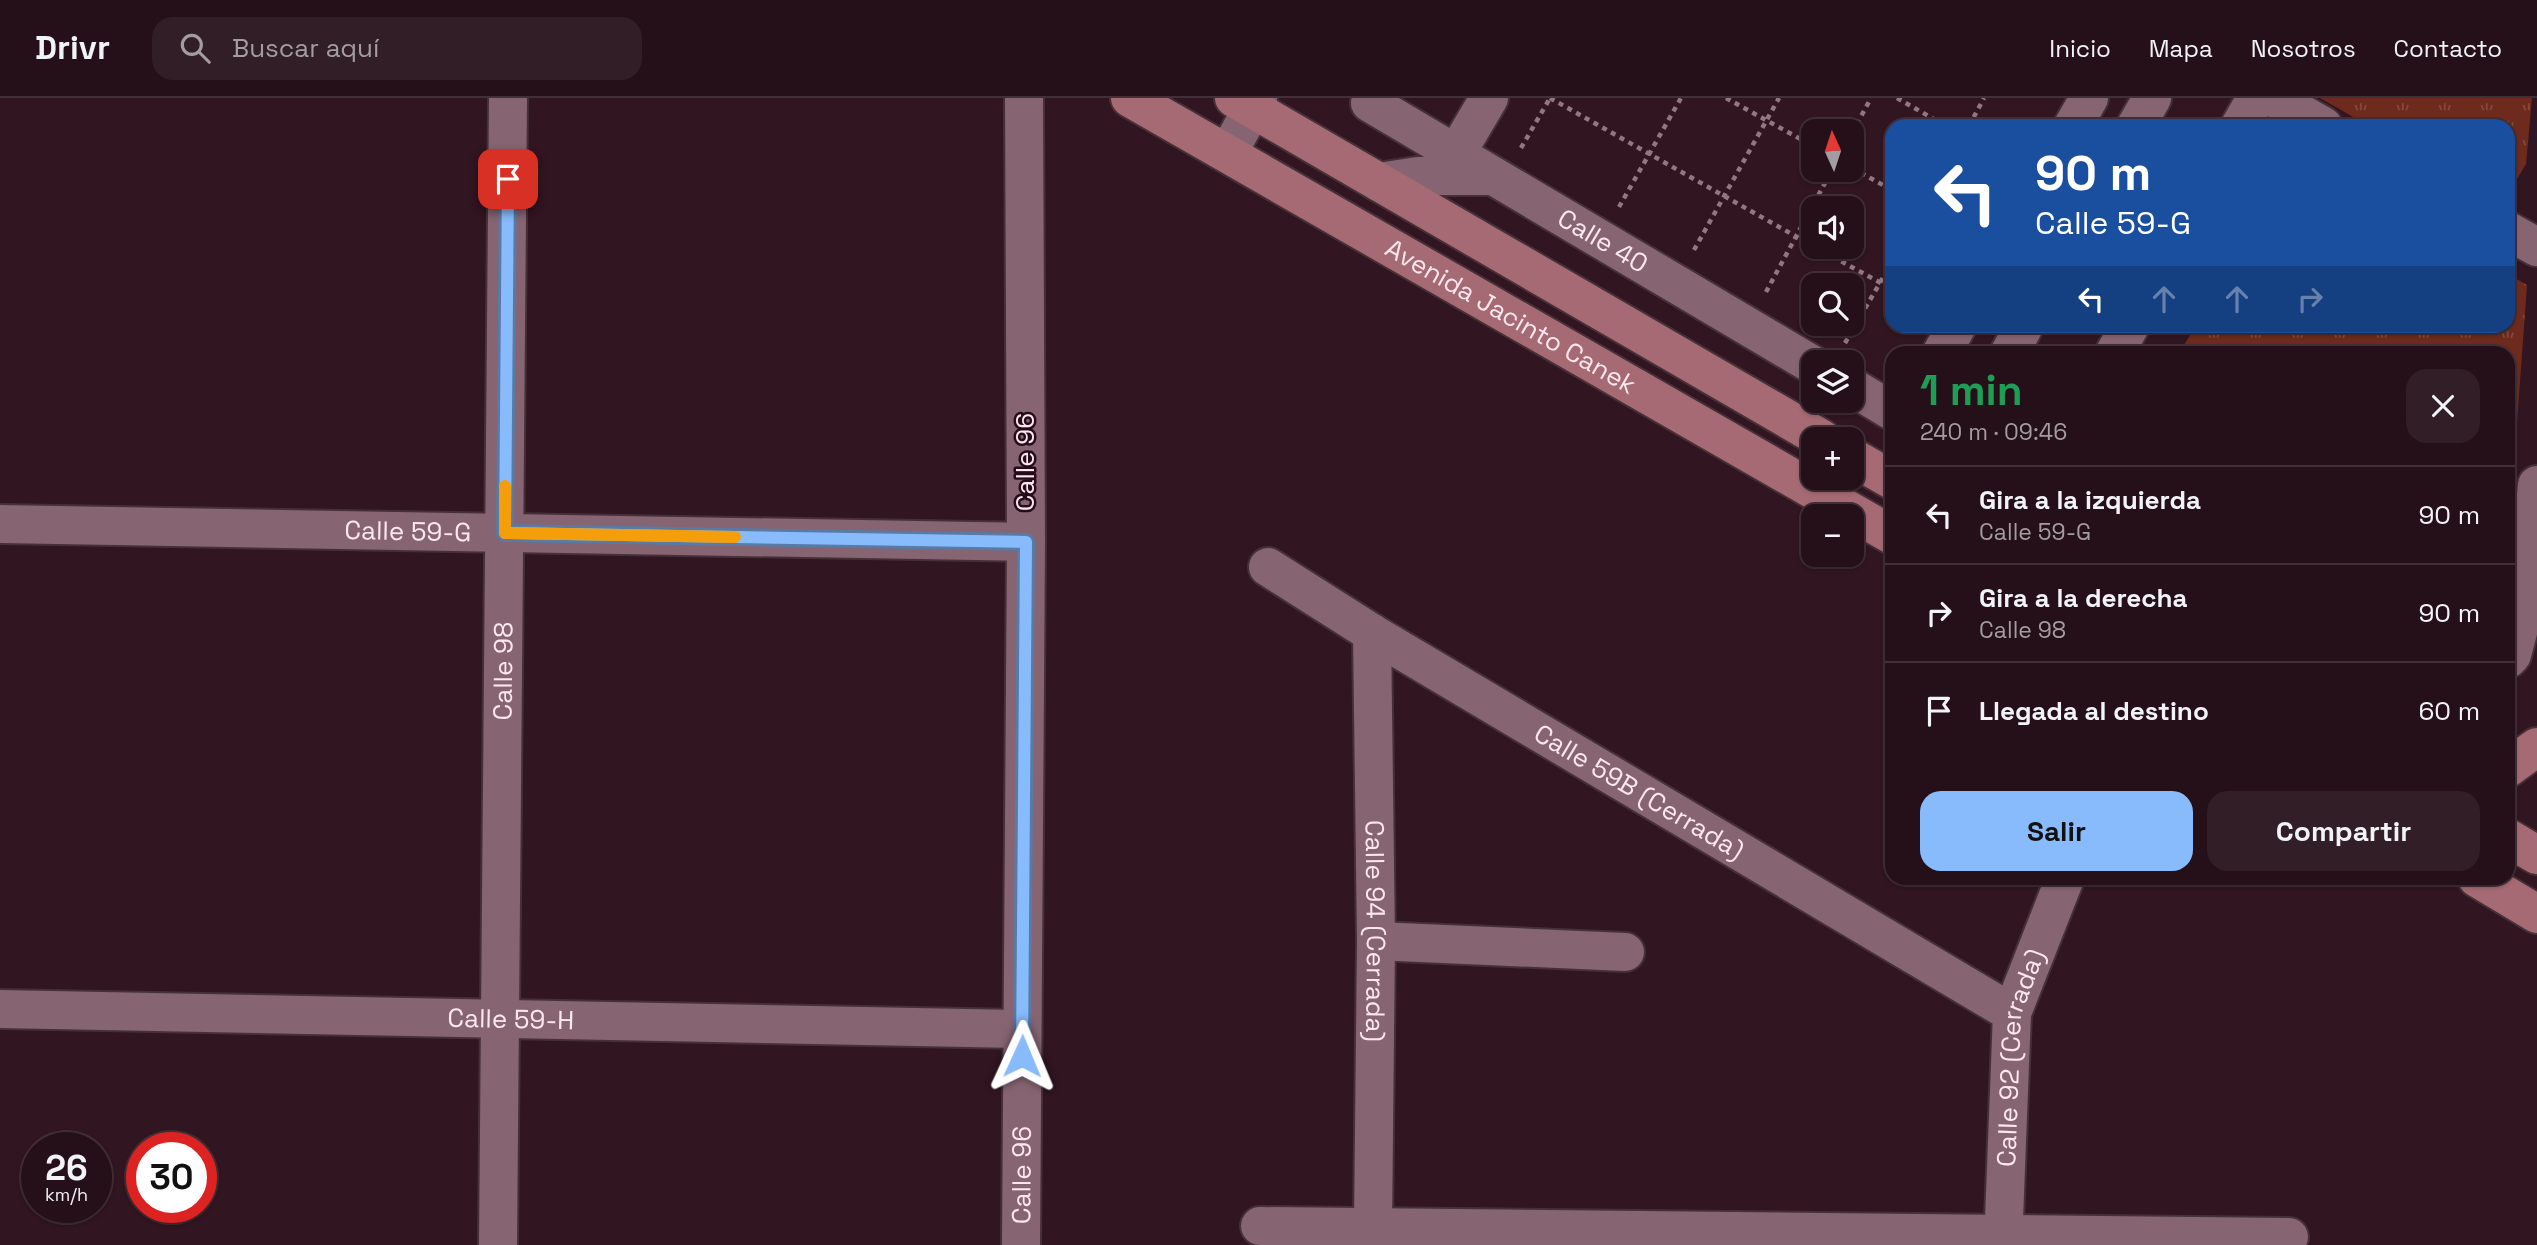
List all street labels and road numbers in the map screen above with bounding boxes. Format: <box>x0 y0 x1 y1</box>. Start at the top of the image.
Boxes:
street label: Calle 40 <box>1551 201 1654 281</box>
street label: Avenida Jacinto Canek <box>1379 231 1642 402</box>
street label: Calle 96 <box>1008 413 1042 511</box>
street label: Calle 59-G <box>344 513 472 549</box>
street label: Calle 98 <box>486 622 520 720</box>
street label: Calle 59B (Cerrada) <box>1528 716 1751 867</box>
street label: Calle 94 (Cerrada) <box>1357 820 1393 1042</box>
street label: Calle 92 (Cerrada) <box>1989 944 2053 1167</box>
street label: Calle 59-H <box>447 1001 575 1037</box>
street label: Calle 96 <box>1004 1126 1039 1224</box>

